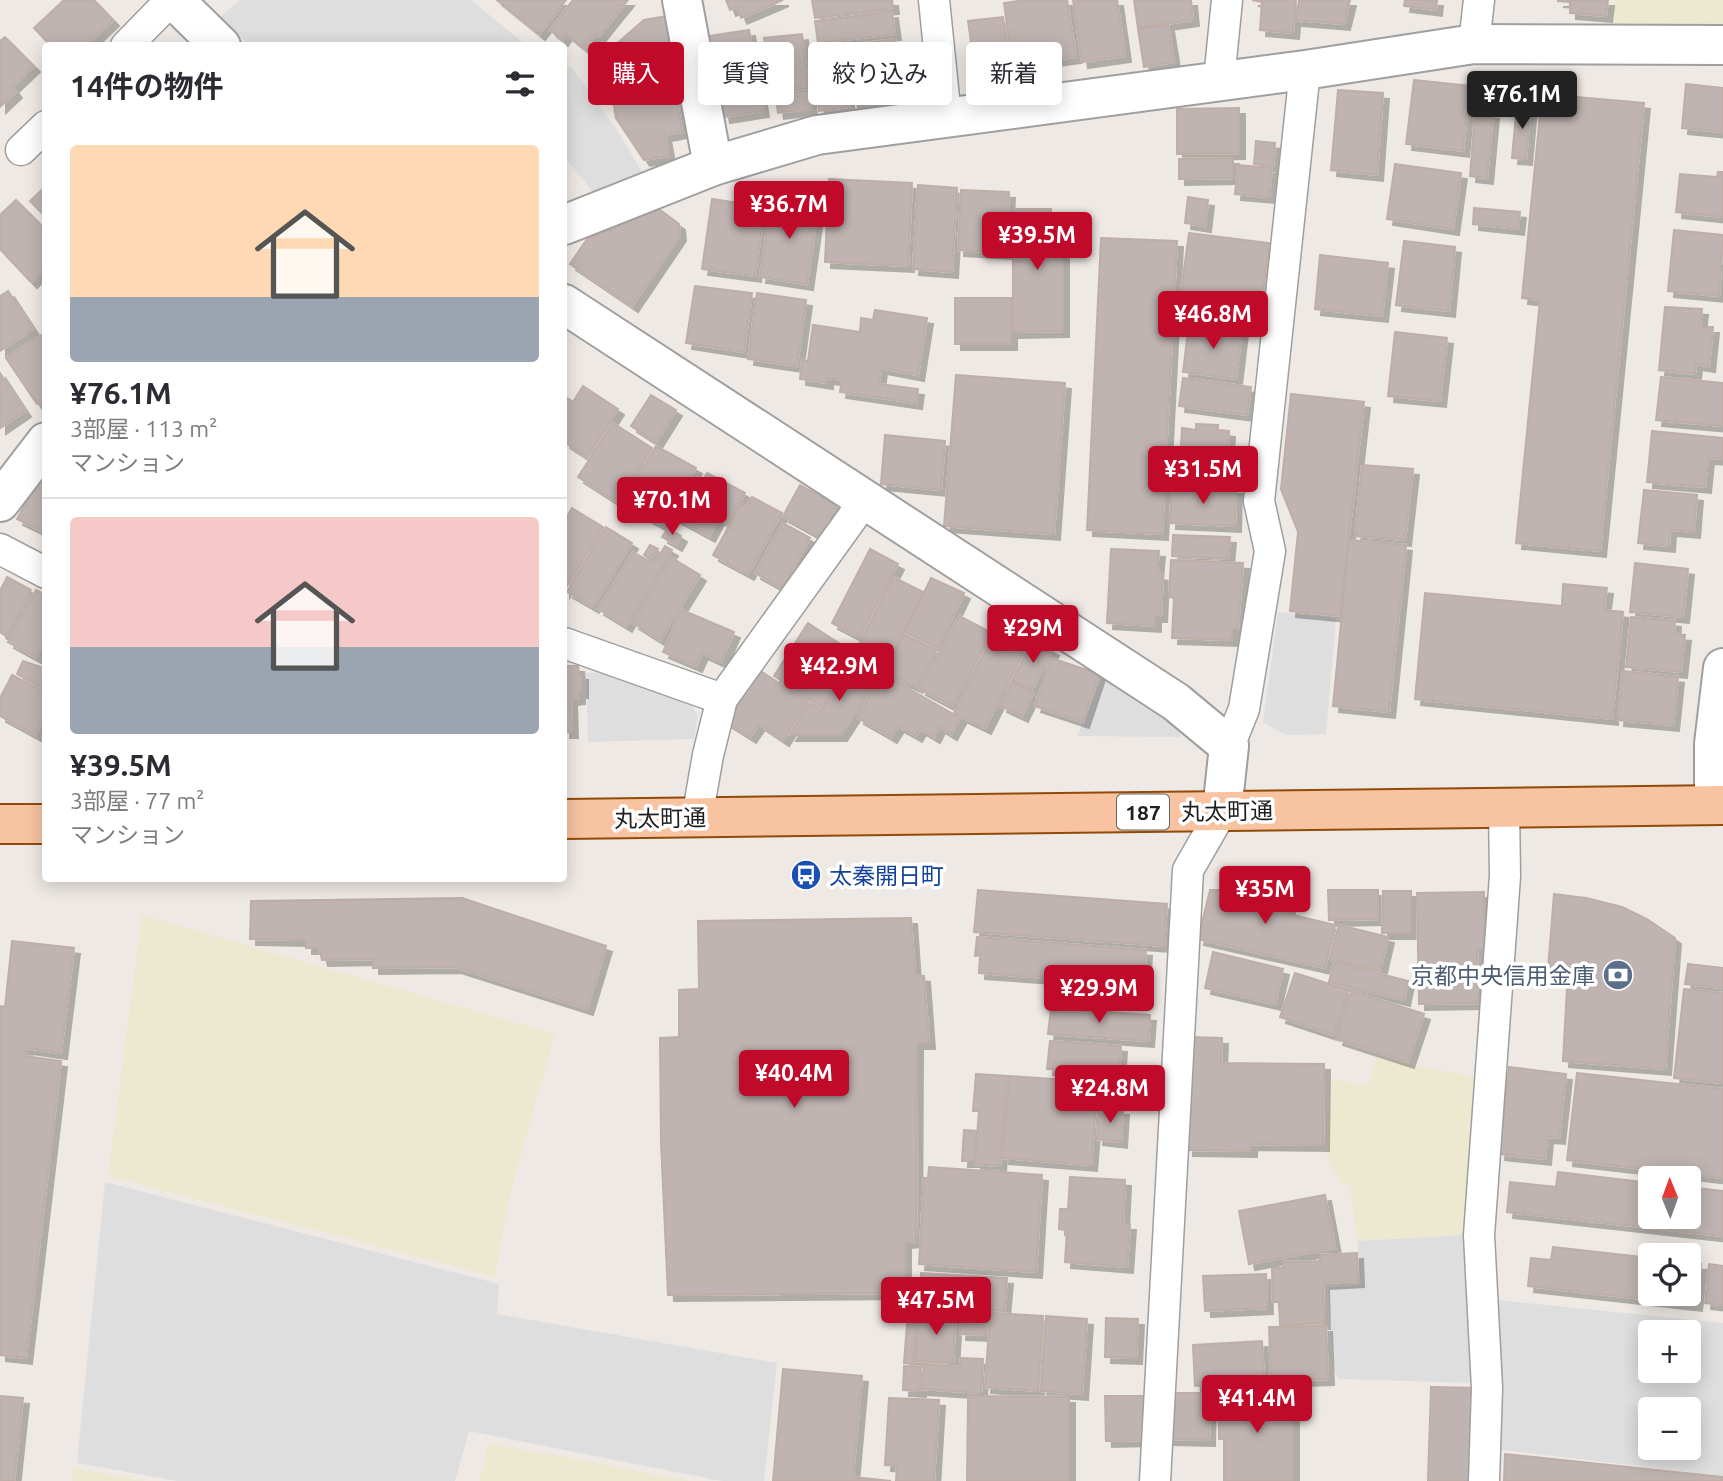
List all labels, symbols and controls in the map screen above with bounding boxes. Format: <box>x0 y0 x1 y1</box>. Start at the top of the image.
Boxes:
chip: 購入 <box>588 42 684 105</box>
chip: 賃貸 <box>698 42 794 105</box>
chip: 絞り込み <box>808 42 952 105</box>
chip: 新着 <box>966 42 1062 105</box>
icon: filters <box>501 65 539 103</box>
text: 14件の物件 <box>70 69 224 103</box>
pin: ¥76.1M <box>1465 72 1579 131</box>
text: ¥76.1M <box>1483 81 1561 106</box>
pin: ¥36.7M <box>732 182 846 241</box>
icon: home <box>242 191 368 317</box>
text: ¥36.7M <box>750 191 828 216</box>
pin: ¥39.5M <box>980 212 1094 272</box>
text: ¥39.5M <box>998 222 1076 247</box>
pin: ¥46.8M <box>1156 292 1270 351</box>
text: ¥46.8M <box>1174 301 1252 326</box>
text: ¥76.1M <box>70 376 172 410</box>
text: 3部屋 · 113 m² <box>70 416 217 441</box>
pin: ¥31.5M <box>1146 447 1260 506</box>
text: マンション <box>70 450 185 475</box>
text: ¥31.5M <box>1164 456 1242 481</box>
pin: ¥70.1M <box>615 477 729 537</box>
text: ¥70.1M <box>633 487 711 512</box>
icon: home <box>242 563 368 689</box>
pin: ¥29M <box>992 606 1074 665</box>
text: ¥29M <box>1003 615 1063 640</box>
pin: ¥42.9M <box>782 644 896 703</box>
text: ¥42.9M <box>800 653 878 678</box>
text: ¥39.5M <box>70 748 172 782</box>
text: 3部屋 · 77 m² <box>70 788 204 813</box>
road number: 187 <box>1117 794 1169 830</box>
street label: 丸太町通 <box>1181 798 1273 824</box>
street label: 丸太町通 <box>614 805 706 831</box>
text: マンション <box>70 822 185 847</box>
bus stop icon: 太秦開日町 <box>789 858 823 892</box>
place label: 太秦開日町 <box>829 863 944 888</box>
pin: ¥35M <box>1224 866 1306 926</box>
text: ¥35M <box>1235 876 1295 901</box>
bank icon: 京都中央信用金庫 <box>1601 958 1635 992</box>
place label: 京都中央信用金庫 <box>1411 963 1595 988</box>
pin: ¥29.9M <box>1042 965 1156 1025</box>
text: ¥29.9M <box>1060 975 1138 1000</box>
pin: ¥40.4M <box>737 1050 851 1110</box>
text: ¥40.4M <box>755 1060 833 1085</box>
pin: ¥24.8M <box>1053 1066 1167 1125</box>
text: ¥24.8M <box>1071 1075 1149 1100</box>
north arrow <box>1638 1166 1701 1228</box>
map controls <box>1638 1166 1701 1460</box>
button: locate <box>1638 1243 1701 1306</box>
pin: ¥47.5M <box>879 1278 993 1337</box>
text: ¥47.5M <box>897 1287 975 1312</box>
button: + <box>1638 1320 1701 1383</box>
pin: ¥41.4M <box>1200 1376 1314 1435</box>
text: ¥41.4M <box>1218 1385 1296 1410</box>
button: − <box>1638 1397 1701 1460</box>

